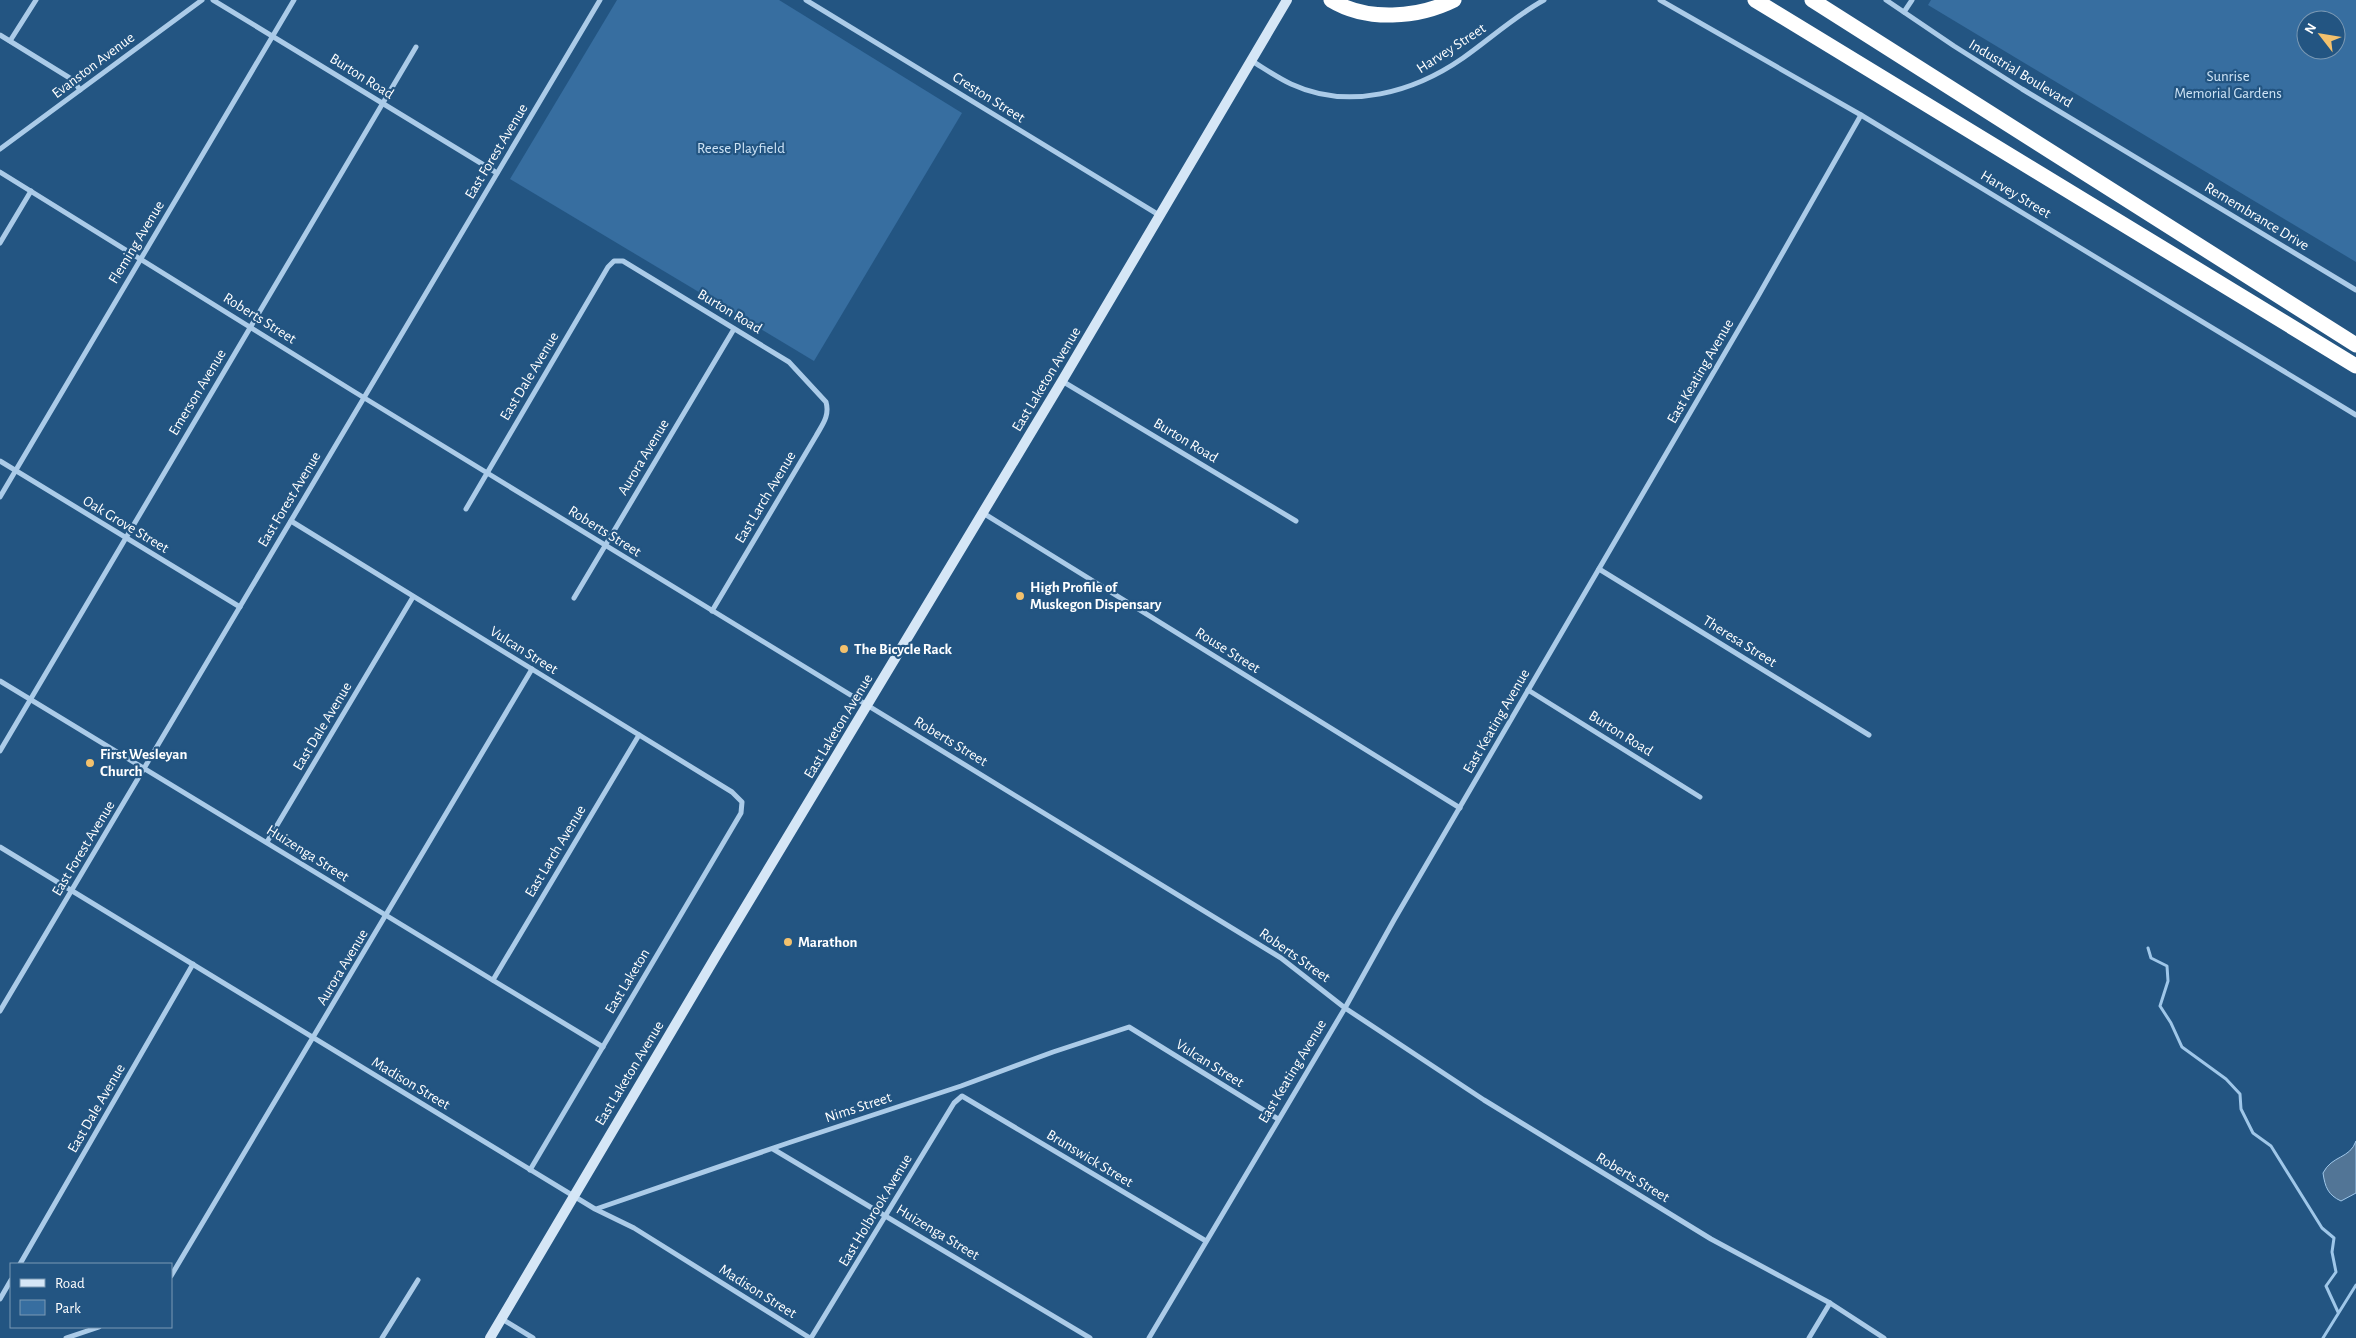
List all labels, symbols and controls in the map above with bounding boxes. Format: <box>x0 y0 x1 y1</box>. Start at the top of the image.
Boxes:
north arrow <box>2296 10 2346 60</box>
street label: Harvey Street <box>1414 21 1489 76</box>
text: N <box>2302 21 2319 37</box>
street label: Evanston Avenue <box>49 30 137 101</box>
street label: Industrial Boulevard <box>1966 37 2075 110</box>
street label: Burton Road <box>327 51 397 102</box>
street label: Creston Street <box>950 69 1028 126</box>
park label: Sunrise Memorial Gardens <box>2174 69 2282 101</box>
street label: East Forest Avenue <box>462 101 531 201</box>
park label: Reese Playfield <box>697 141 785 156</box>
street label: Harvey Street <box>1978 168 2054 221</box>
street label: Remembrance Drive <box>2202 179 2312 253</box>
street label: Fleming Avenue <box>106 198 167 286</box>
street label: Burton Road <box>695 286 765 337</box>
street label: Roberts Street <box>221 290 299 347</box>
street label: East Keating Avenue <box>1664 316 1736 426</box>
street label: East Laketon Avenue <box>1009 324 1084 434</box>
street label: East Dale Avenue <box>497 329 562 423</box>
street label: Emerson Avenue <box>166 347 229 438</box>
street label: Burton Road <box>1151 415 1221 466</box>
street label: Aurora Avenue <box>615 417 672 498</box>
street label: East Forest Avenue <box>255 449 324 549</box>
street label: East Larch Avenue <box>732 449 799 546</box>
street label: Oak Grove Street <box>80 493 171 556</box>
street label: Roberts Street <box>566 503 644 560</box>
place label: High Profile of Muskegon Dispensary <box>1030 580 1162 612</box>
marker: High Profile of Muskegon Dispensary <box>1014 590 1026 602</box>
street label: Theresa Street <box>1700 613 1779 670</box>
street label: Vulcan Street <box>487 624 561 677</box>
street label: Rouse Street <box>1193 625 1263 676</box>
place label: The Bicycle Rack <box>854 642 952 657</box>
marker: The Bicycle Rack <box>838 643 850 655</box>
street label: East Keating Avenue <box>1460 666 1532 776</box>
street label: East Laketon Avenue <box>801 671 876 781</box>
street label: East Dale Avenue <box>290 679 355 773</box>
street label: Burton Road <box>1586 708 1656 759</box>
street label: Roberts Street <box>911 714 990 769</box>
place label: First Wesleyan Church <box>100 747 187 779</box>
marker: First Wesleyan Church <box>84 757 96 769</box>
street label: East Forest Avenue <box>49 798 118 898</box>
street label: East Larch Avenue <box>522 803 589 900</box>
street label: Huizenga Street <box>264 822 352 885</box>
street label: Roberts Street <box>1257 926 1333 985</box>
street label: Aurora Avenue <box>314 927 371 1008</box>
place label: Marathon <box>798 935 858 950</box>
marker: Marathon <box>782 936 794 948</box>
street label: East Laketon <box>602 946 653 1016</box>
street label: East Keating Avenue <box>1256 1017 1329 1126</box>
street label: East Laketon Avenue <box>592 1018 667 1128</box>
street label: Vulcan Street <box>1173 1037 1247 1090</box>
street label: Madison Street <box>369 1054 453 1113</box>
street label: East Dale Avenue <box>65 1061 128 1155</box>
street label: Nims Street <box>823 1090 894 1125</box>
street label: Brunswick Street <box>1044 1127 1136 1190</box>
street label: Roberts Street <box>1593 1150 1672 1205</box>
street label: East Holbrook Avenue <box>836 1152 915 1269</box>
street label: Huizenga Street <box>894 1202 982 1263</box>
street label: Madison Street <box>716 1262 799 1321</box>
legend <box>10 1263 172 1328</box>
text: Road <box>55 1276 85 1291</box>
text: Park <box>55 1301 81 1316</box>

